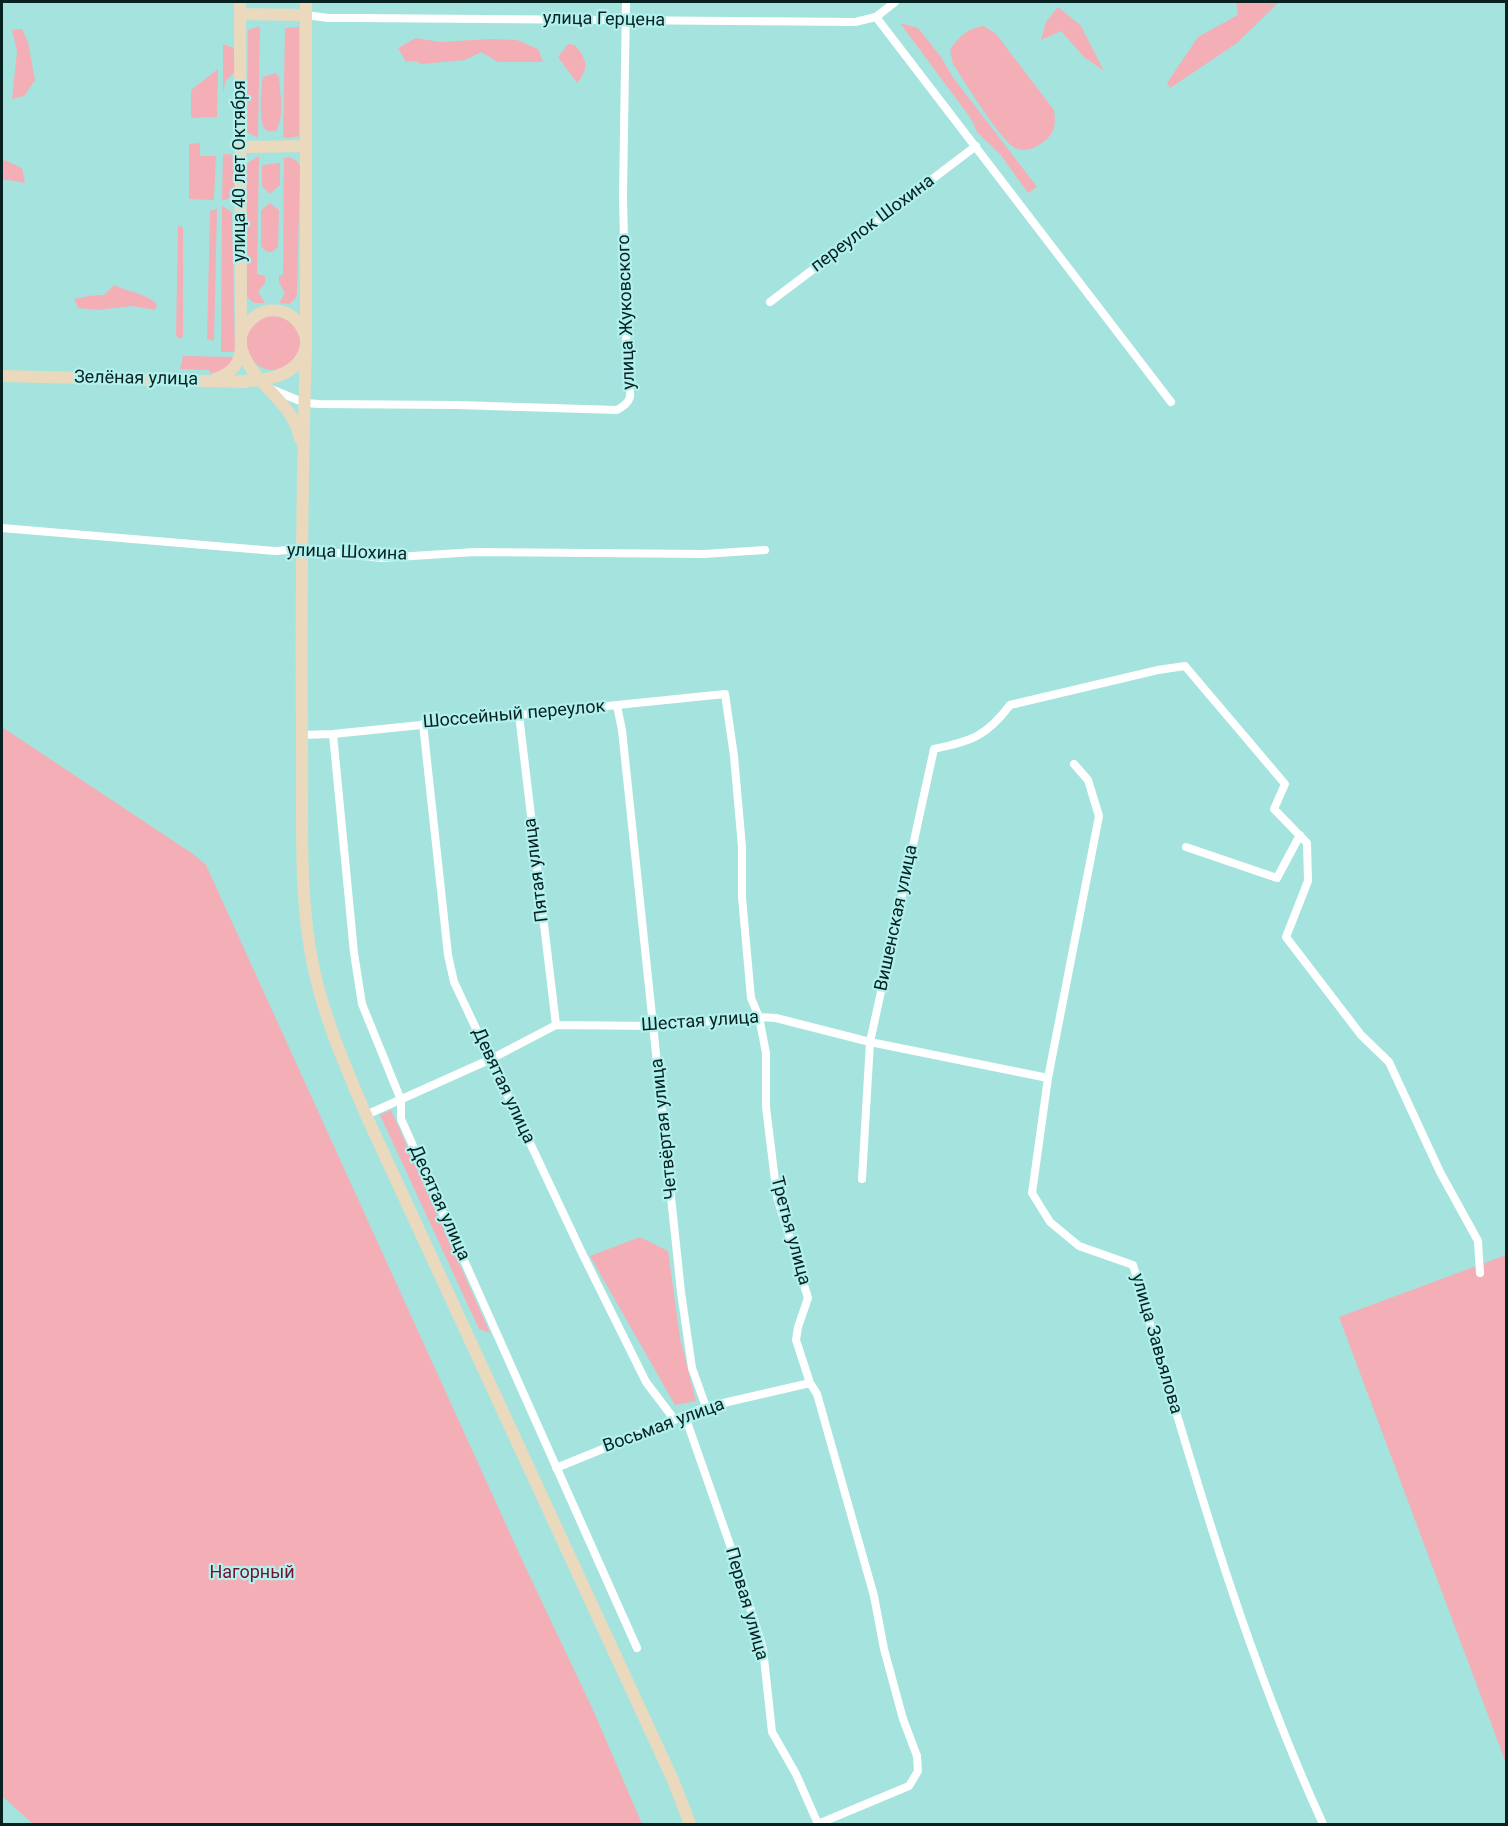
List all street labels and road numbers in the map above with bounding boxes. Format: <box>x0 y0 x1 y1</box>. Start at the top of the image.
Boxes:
street label: улица Герцена <box>543 8 665 32</box>
street label: улица 40 лет Октября <box>229 80 251 262</box>
street label: переулок Шохина <box>807 171 939 277</box>
street label: улица Жуковского <box>613 234 641 390</box>
street label: Зелёная улица <box>74 367 198 391</box>
street label: улица Шохина <box>286 540 408 566</box>
street label: Шоссейный переулок <box>422 696 606 734</box>
street label: Пятая улица <box>520 817 554 923</box>
street label: Вишенская улица <box>871 843 923 993</box>
street label: Шестая улица <box>640 1007 760 1037</box>
street label: Девятая улица <box>467 1025 539 1147</box>
street label: Четвёртая улица <box>647 1057 683 1201</box>
street label: Десятая улица <box>404 1142 474 1264</box>
street label: Третья улица <box>765 1174 815 1288</box>
street label: улица Завьялова <box>1126 1271 1186 1417</box>
street label: Восьмая улица <box>600 1394 728 1458</box>
street label: Первая улица <box>720 1545 772 1663</box>

